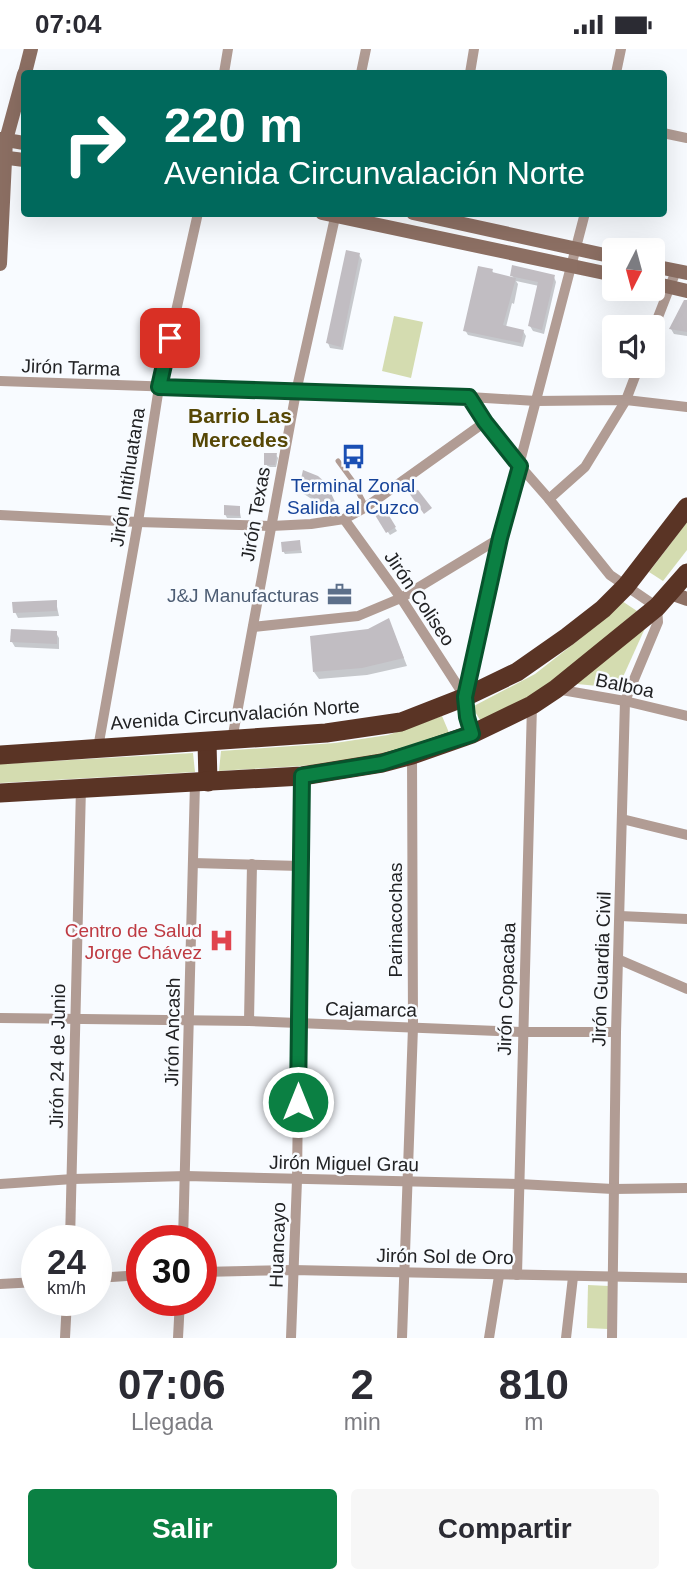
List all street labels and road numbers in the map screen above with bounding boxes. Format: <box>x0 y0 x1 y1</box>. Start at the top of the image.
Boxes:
street label: Jirón Tarma <box>21 355 121 380</box>
street label: Jirón Intihuatana <box>106 406 149 548</box>
street label: Jirón Texas <box>237 465 274 563</box>
street label: Jirón Coliseo <box>380 547 459 650</box>
street label: Balboa <box>594 669 656 702</box>
street label: Avenida Circunvalación Norte <box>110 695 360 734</box>
street label: Parinacochas <box>385 862 406 978</box>
street label: Jirón Guardia Civil <box>588 891 615 1047</box>
street label: Jirón Copacaba <box>494 922 519 1056</box>
street label: Jirón Ancash <box>161 977 184 1087</box>
street label: Jirón 24 de Junio <box>46 983 69 1129</box>
street label: Cajamarca <box>325 998 418 1021</box>
street label: Jirón Miguel Grau <box>269 1152 419 1175</box>
street label: Huancayo <box>266 1202 289 1288</box>
street label: Jirón Sol de Oro <box>376 1245 514 1268</box>

